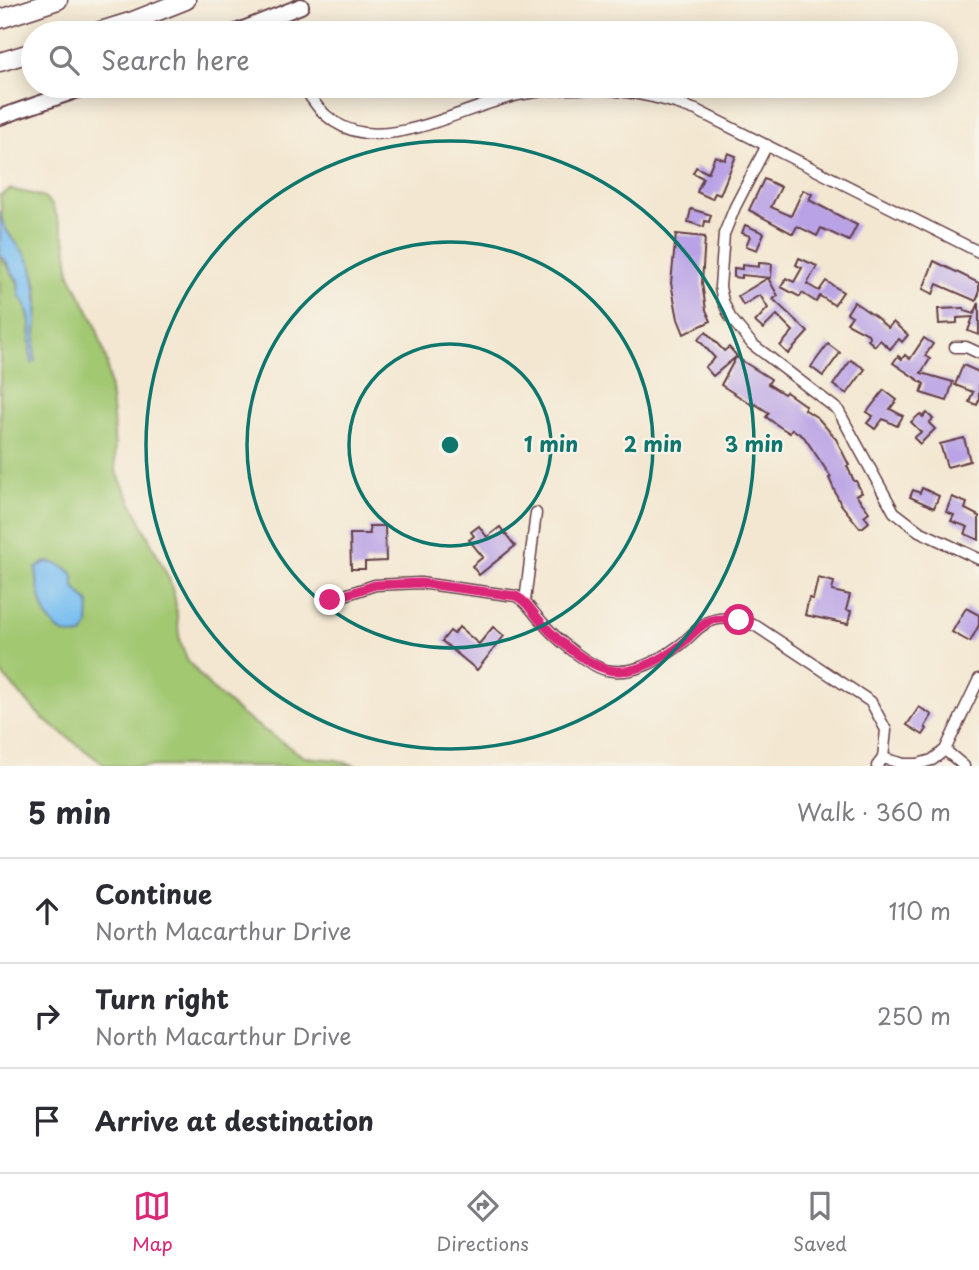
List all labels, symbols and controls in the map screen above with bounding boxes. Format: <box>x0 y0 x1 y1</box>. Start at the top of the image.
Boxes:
search box <box>21 21 958 98</box>
text: Search here <box>101 40 250 79</box>
icon: search <box>45 41 83 79</box>
text: 1 min <box>524 427 578 459</box>
text: 2 min <box>624 427 682 459</box>
text: 3 min <box>724 427 784 459</box>
centre of rings <box>438 433 462 457</box>
route end <box>314 584 345 615</box>
route start <box>723 604 754 635</box>
text: 5 min <box>28 789 111 834</box>
text: Walk · 360 m <box>797 794 951 829</box>
text: Continue <box>95 874 212 913</box>
icon: ahead <box>28 892 66 930</box>
text: 110 m <box>889 893 951 928</box>
text: North Macarthur Drive <box>95 913 351 948</box>
text: Turn right <box>95 979 229 1018</box>
icon: right <box>28 997 66 1035</box>
text: 250 m <box>877 998 951 1033</box>
text: North Macarthur Drive <box>95 1018 351 1053</box>
text: Arrive at destination <box>95 1101 374 1140</box>
icon: arrive <box>28 1102 66 1140</box>
tab: Map <box>132 1187 173 1257</box>
tab: Directions <box>437 1187 529 1257</box>
tab: Saved <box>793 1187 847 1257</box>

